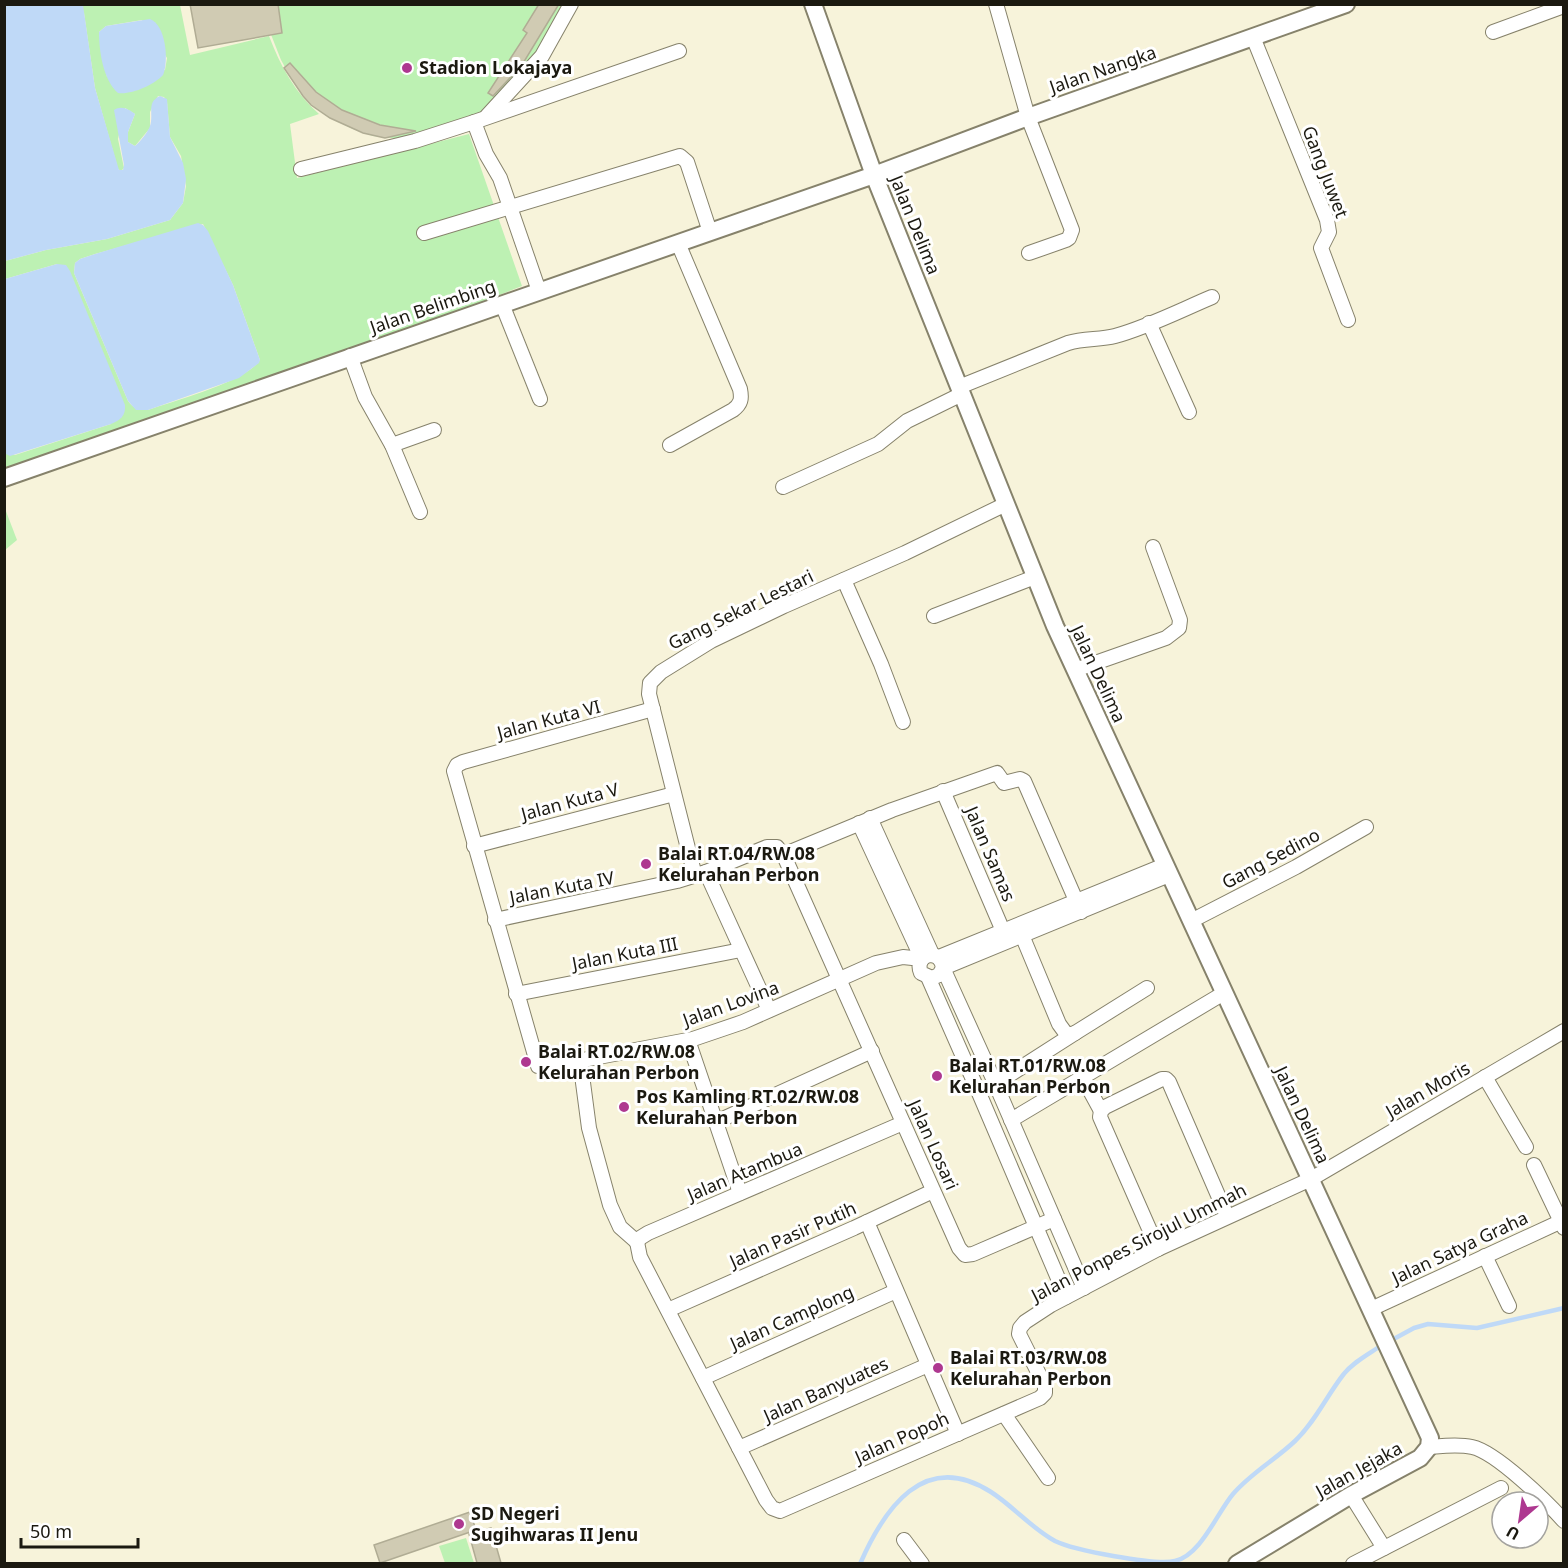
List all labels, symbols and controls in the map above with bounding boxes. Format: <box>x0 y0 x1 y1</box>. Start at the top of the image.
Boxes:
street label: Jalan Nangka <box>1044 40 1159 99</box>
place label: Stadion Lokajaya <box>419 55 572 79</box>
marker: Stadion Lokajaya <box>400 61 414 75</box>
street label: Gang Juwet <box>1297 122 1355 222</box>
street label: Jalan Delima <box>884 170 947 278</box>
street label: Jalan Belimbing <box>365 273 499 339</box>
street label: Gang Sekar Lestari <box>664 564 817 655</box>
street label: Jalan Delima <box>1065 619 1132 726</box>
street label: Jalan Kuta VI <box>493 694 603 745</box>
street label: Jalan Kuta V <box>516 776 621 826</box>
street label: Jalan Samas <box>959 801 1022 905</box>
street label: Gang Sedino <box>1217 822 1324 894</box>
place label: Balai RT.04/RW.08 Kelurahan Perbon <box>658 841 819 886</box>
marker: Balai RT.04/RW.08 Kelurahan Perbon <box>639 857 653 871</box>
street label: Jalan Kuta IV <box>506 865 616 909</box>
street label: Jalan Kuta III <box>568 931 680 975</box>
street label: Jalan Lovina <box>677 975 782 1032</box>
place label: Balai RT.02/RW.08 Kelurahan Perbon <box>538 1039 699 1084</box>
place label: Balai RT.01/RW.08 Kelurahan Perbon <box>949 1053 1110 1098</box>
marker: Balai RT.02/RW.08 Kelurahan Perbon <box>519 1055 533 1069</box>
street label: Jalan Moris <box>1379 1055 1474 1124</box>
street label: Jalan Delima <box>1269 1060 1336 1167</box>
marker: Balai RT.01/RW.08 Kelurahan Perbon <box>930 1069 944 1083</box>
place label: Pos Kamling RT.02/RW.08 Kelurahan Perbon <box>636 1084 859 1129</box>
street label: Jalan Losari <box>902 1094 965 1194</box>
marker: Pos Kamling RT.02/RW.08 Kelurahan Perbon <box>617 1100 631 1114</box>
street label: Jalan Atambua <box>682 1136 806 1207</box>
street label: Jalan Ponpes Sirojul Ummah <box>1025 1177 1250 1308</box>
street label: Jalan Pasir Putih <box>724 1195 860 1274</box>
street label: Jalan Satya Graha <box>1386 1205 1531 1290</box>
street label: Jalan Camplong <box>724 1279 857 1356</box>
place label: Balai RT.03/RW.08 Kelurahan Perbon <box>950 1345 1111 1390</box>
street label: Jalan Banyuates <box>758 1351 892 1428</box>
marker: Balai RT.03/RW.08 Kelurahan Perbon <box>931 1361 945 1375</box>
street label: Jalan Popoh <box>849 1406 952 1469</box>
street label: Jalan Jejaka <box>1309 1436 1406 1504</box>
north arrow <box>1490 1490 1550 1550</box>
place label: SD Negeri Sugihwaras II Jenu <box>471 1501 638 1546</box>
scale bar <box>21 1511 138 1549</box>
marker: SD Negeri Sugihwaras II Jenu <box>452 1517 466 1531</box>
text: 50 m <box>30 1519 72 1543</box>
text: U <box>1502 1521 1523 1546</box>

